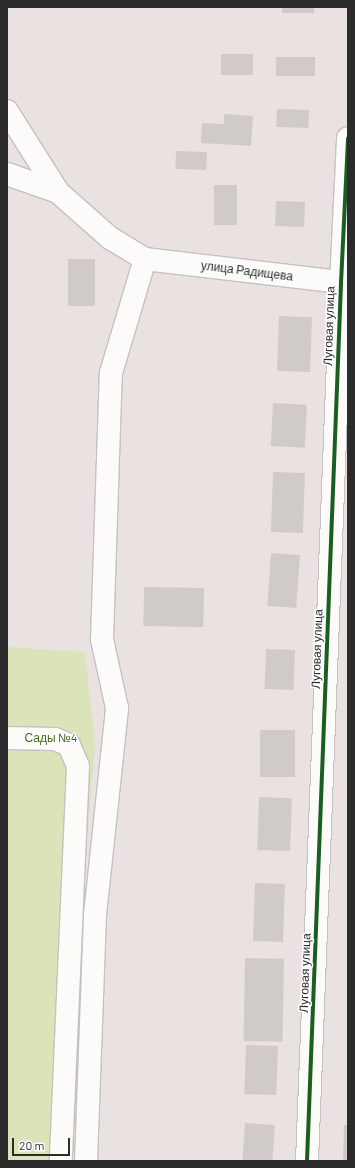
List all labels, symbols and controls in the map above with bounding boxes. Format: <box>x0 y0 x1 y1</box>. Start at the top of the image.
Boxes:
street label: улица Радищева <box>200 258 294 284</box>
street label: Луговая улица <box>320 286 338 366</box>
street label: Луговая улица <box>308 609 326 689</box>
park label: Сады №4 <box>25 731 77 745</box>
street label: Луговая улица <box>296 933 314 1013</box>
scale bar <box>14 1130 72 1156</box>
text: 20 m <box>19 1138 45 1152</box>

